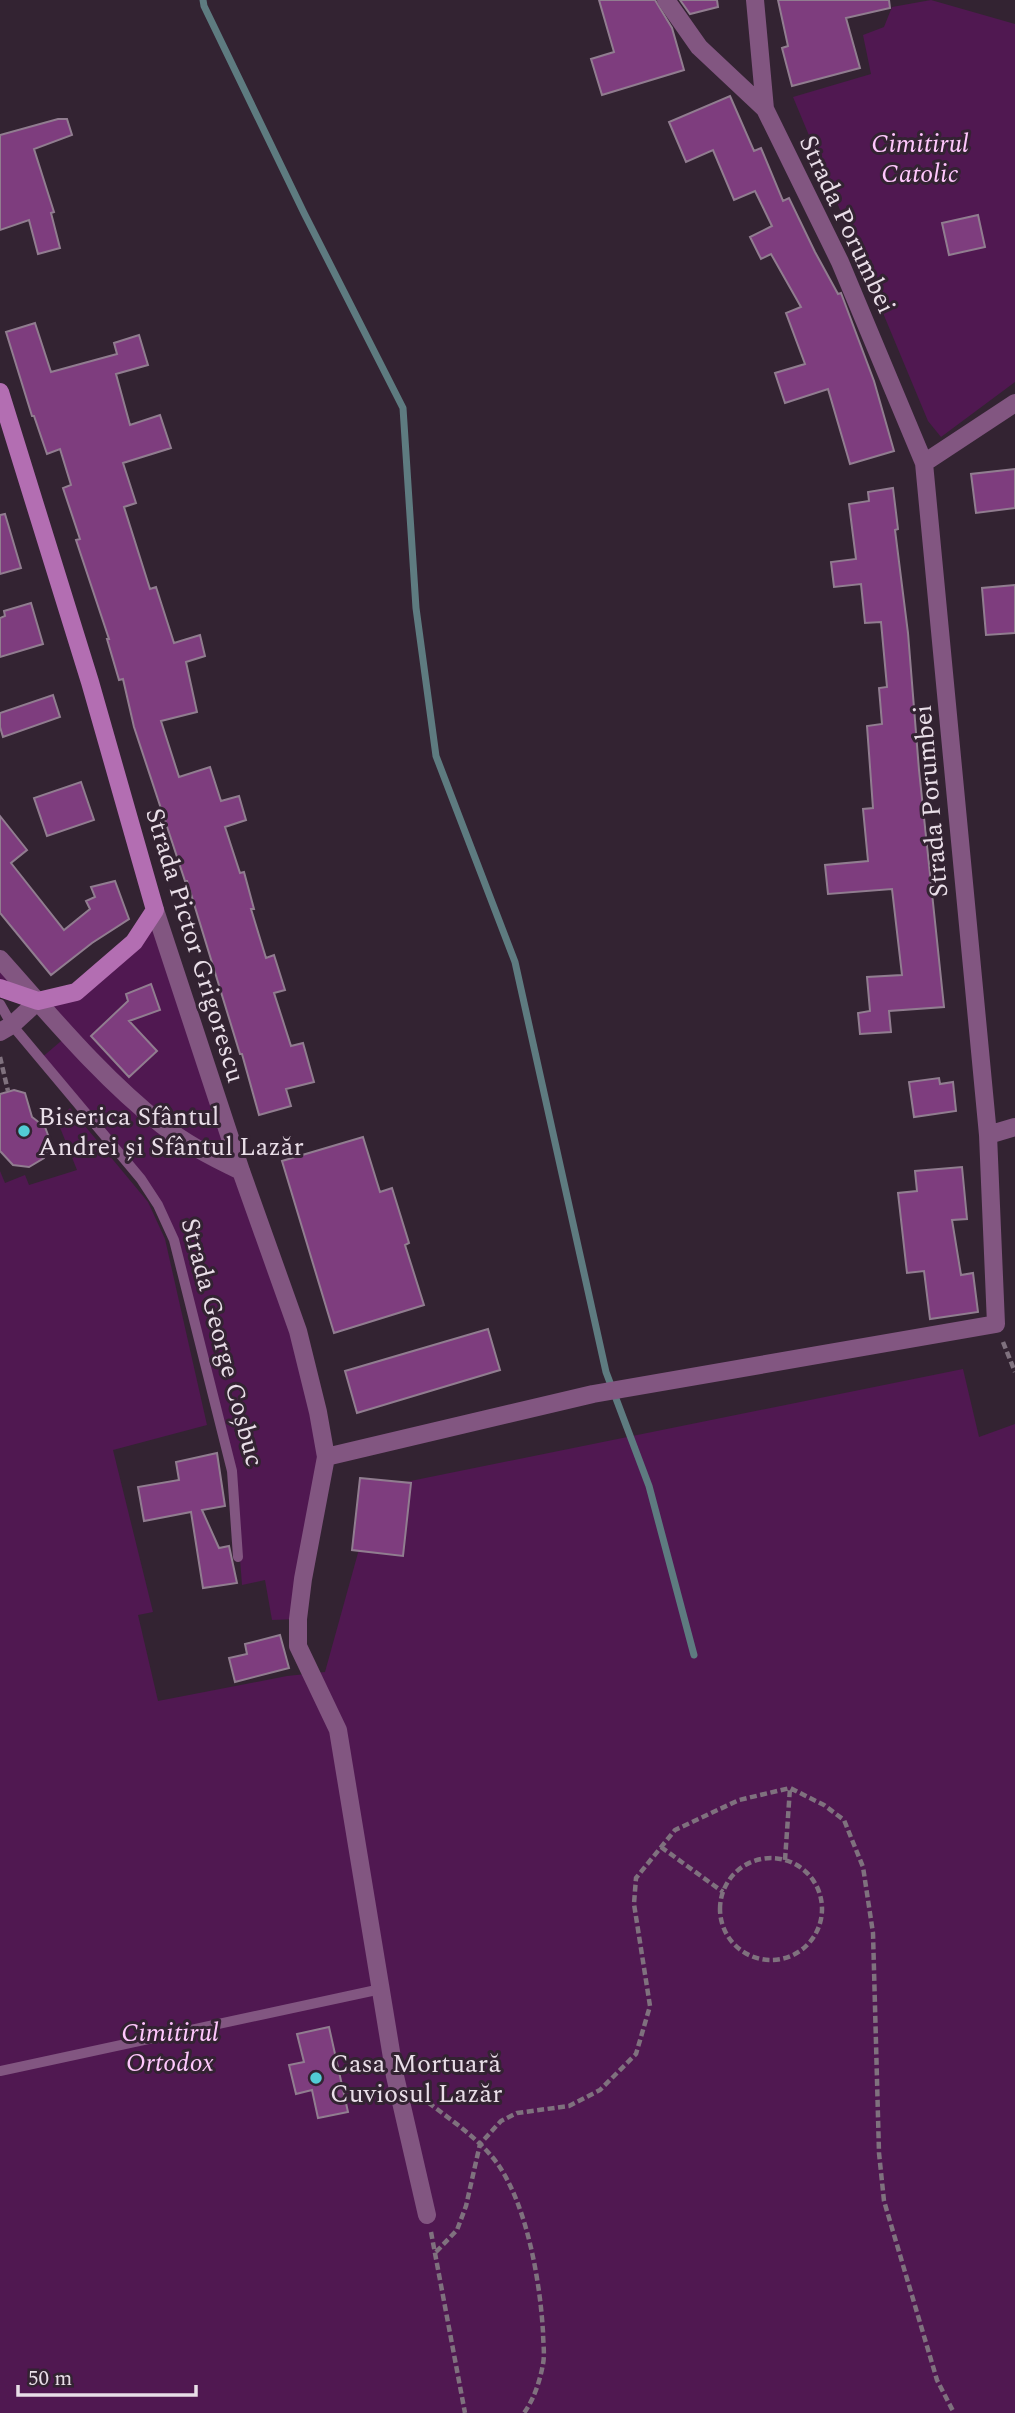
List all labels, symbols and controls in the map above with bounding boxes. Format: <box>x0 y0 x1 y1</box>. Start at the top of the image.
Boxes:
park label: Cimitirul Catolic <box>871 124 969 194</box>
street label: Strada Porumbei <box>788 128 906 320</box>
street label: Strada Porumbei <box>903 703 959 899</box>
street label: Strada Pictor Grigorescu <box>134 803 256 1088</box>
place label: Biserica Sfântul Andrei și Sfântul Lazăr <box>38 1097 304 1167</box>
marker: Biserica Sfântul Andrei și Sfântul Lazăr <box>16 1123 32 1139</box>
street label: Strada George Coșbuc <box>170 1213 274 1471</box>
park label: Cimitirul Ortodox <box>121 2013 219 2083</box>
place label: Casa Mortuară Cuviosul Lazăr <box>330 2044 503 2114</box>
marker: Casa Mortuară Cuviosul Lazăr <box>308 2070 324 2086</box>
scale bar <box>18 2354 196 2398</box>
text: 50 m <box>28 2363 72 2395</box>

